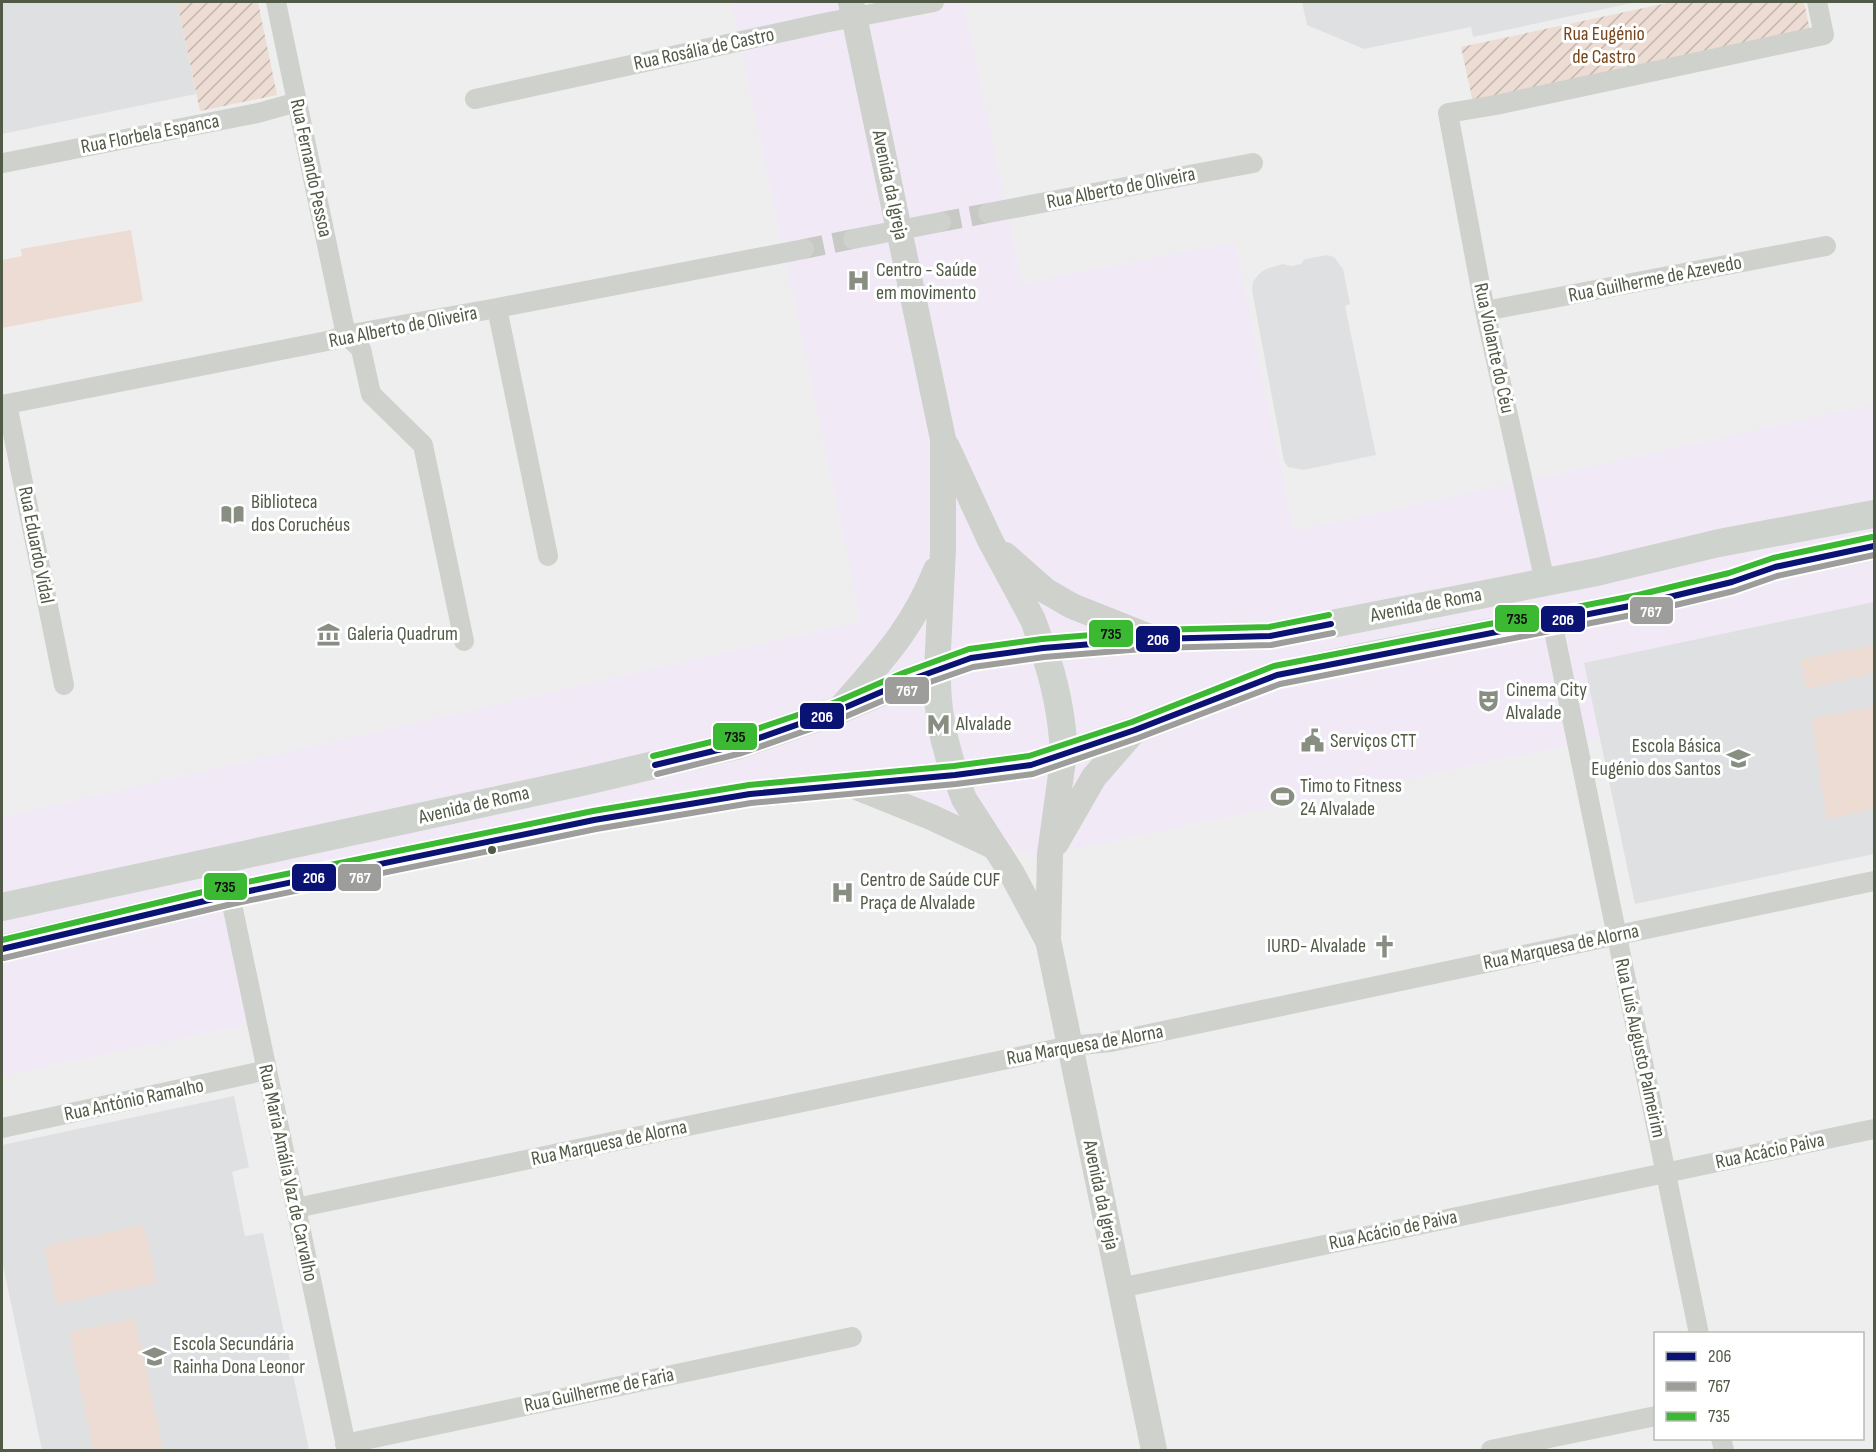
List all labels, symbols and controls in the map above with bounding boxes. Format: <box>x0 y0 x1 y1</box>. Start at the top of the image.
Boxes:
street label: Rua Rosália de Castro <box>632 22 776 76</box>
park label: Rua Eugénio de Castro <box>1563 22 1645 69</box>
street label: Rua Fernando Pessoa <box>285 97 337 239</box>
street label: Rua Florbela Espanca <box>79 109 221 159</box>
street label: Avenida da Igreja <box>866 127 913 242</box>
street label: Rua Alberto de Oliveira <box>1045 162 1197 214</box>
street label: Rua Guilherme de Azevedo <box>1566 250 1744 308</box>
place label: Centro - Saúde em movimento <box>876 258 977 305</box>
hospital icon: Centro - Saúde em movimento <box>845 268 871 294</box>
street label: Rua Violante do Céu <box>1468 281 1520 415</box>
street label: Rua Alberto de Oliveira <box>327 301 479 353</box>
street label: Rua Eduardo Vidal <box>13 484 59 606</box>
place label: Biblioteca dos Coruchéus <box>251 490 350 537</box>
library icon: Biblioteca dos Coruchéus <box>220 501 246 527</box>
street label: Avenida de Roma <box>1367 582 1484 628</box>
line badge: 767 <box>1629 596 1674 625</box>
text: 767 <box>1640 603 1662 622</box>
line badge: 735 <box>1494 604 1540 633</box>
line badge: 206 <box>1540 605 1586 633</box>
text: 735 <box>1506 610 1528 629</box>
text: 206 <box>1552 611 1574 630</box>
line badge: 735 <box>1088 619 1134 648</box>
museum icon: Galeria Quadrum <box>316 621 342 647</box>
place label: Galeria Quadrum <box>347 622 458 646</box>
text: 735 <box>1100 625 1122 644</box>
line badge: 206 <box>1135 625 1181 653</box>
text: 206 <box>1147 631 1169 650</box>
line badge: 767 <box>884 676 930 705</box>
place label: Cinema City Alvalade <box>1505 678 1587 725</box>
text: 767 <box>896 682 918 701</box>
theatre icon: Cinema City Alvalade <box>1475 688 1501 714</box>
line badge: 206 <box>799 702 845 730</box>
text: 206 <box>811 708 833 727</box>
metro station icon: Alvalade <box>925 711 951 737</box>
place label: Alvalade <box>955 712 1011 736</box>
line badge: 735 <box>712 722 758 751</box>
text: 735 <box>724 728 746 747</box>
public building icon: Serviços CTT <box>1299 728 1325 754</box>
place label: Serviços CTT <box>1330 729 1416 753</box>
place label: Escola Básica Eugénio dos Santos <box>1591 734 1721 781</box>
school or university icon: Escola Básica Eugénio dos Santos <box>1726 745 1752 771</box>
place label: Timo to Fitness 24 Alvalade <box>1300 774 1402 821</box>
street label: Avenida de Roma <box>415 781 532 830</box>
sports icon: Timo to Fitness 24 Alvalade <box>1269 784 1295 810</box>
unlabelled marker <box>486 844 498 856</box>
line badge: 206 <box>291 863 337 892</box>
line badge: 767 <box>337 863 382 892</box>
place label: Centro de Saúde CUF Praça de Alvalade <box>860 868 1001 915</box>
text: 206 <box>303 869 325 888</box>
text: 767 <box>349 869 371 888</box>
line badge: 735 <box>203 872 248 901</box>
text: 735 <box>214 878 236 897</box>
hospital icon: Centro de Saúde CUF Praça de Alvalade <box>829 879 855 905</box>
street label: Rua Marquesa de Alorna <box>1481 919 1641 975</box>
church icon: IURD- Alvalade <box>1371 933 1397 959</box>
place label: IURD- Alvalade <box>1267 934 1366 958</box>
street label: Rua Luís Augusto Palmeirim <box>1609 956 1671 1140</box>
street label: Rua Marquesa de Alorna <box>1005 1019 1165 1071</box>
street label: Rua Maria Amália Vaz de Carvalho <box>253 1062 323 1284</box>
street label: Rua António Ramalho <box>62 1074 206 1126</box>
street label: Rua Marquesa de Alorna <box>529 1115 689 1171</box>
street label: Rua Acácio Paiva <box>1713 1128 1827 1174</box>
street label: Avenida da Igreja <box>1077 1137 1124 1252</box>
street label: Rua Acácio de Paiva <box>1327 1205 1459 1255</box>
place label: Escola Secundária Rainha Dona Leonor <box>173 1332 305 1379</box>
legend <box>1654 1332 1864 1440</box>
school or university icon: Escola Secundária Rainha Dona Leonor <box>142 1343 168 1369</box>
text: 206 <box>1708 1346 1731 1367</box>
street label: Rua Guilherme de Faria <box>522 1362 676 1418</box>
text: 767 <box>1708 1376 1731 1397</box>
text: 735 <box>1708 1406 1730 1427</box>

